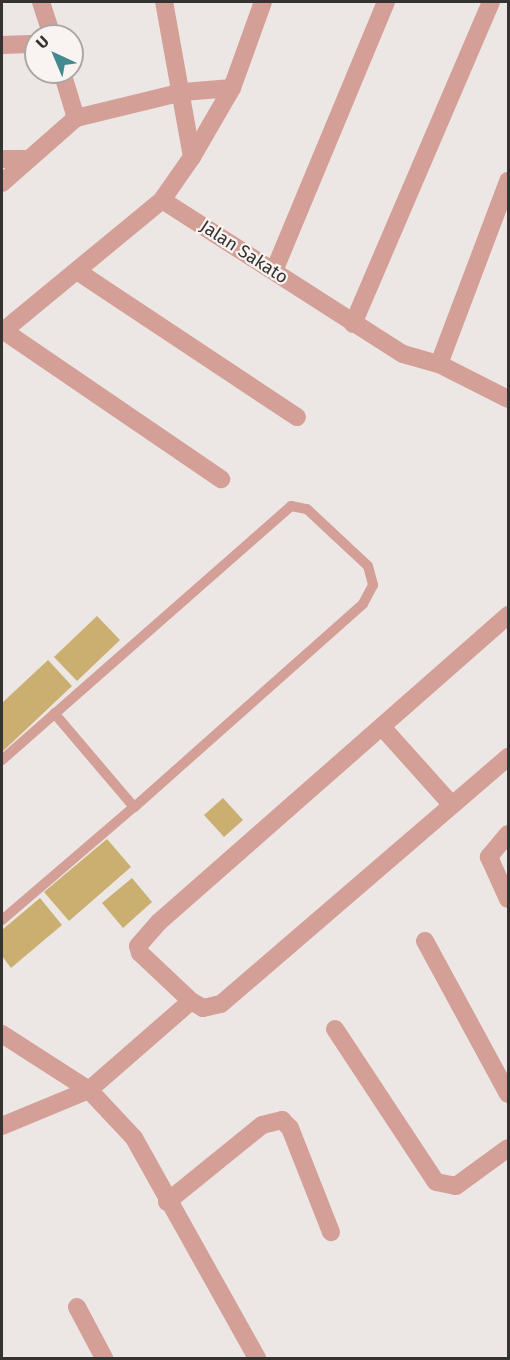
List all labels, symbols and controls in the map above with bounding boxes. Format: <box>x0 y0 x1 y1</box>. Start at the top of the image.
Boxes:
north arrow <box>24 24 84 84</box>
text: U <box>32 32 53 53</box>
street label: Jalan Sakato <box>196 216 292 288</box>

